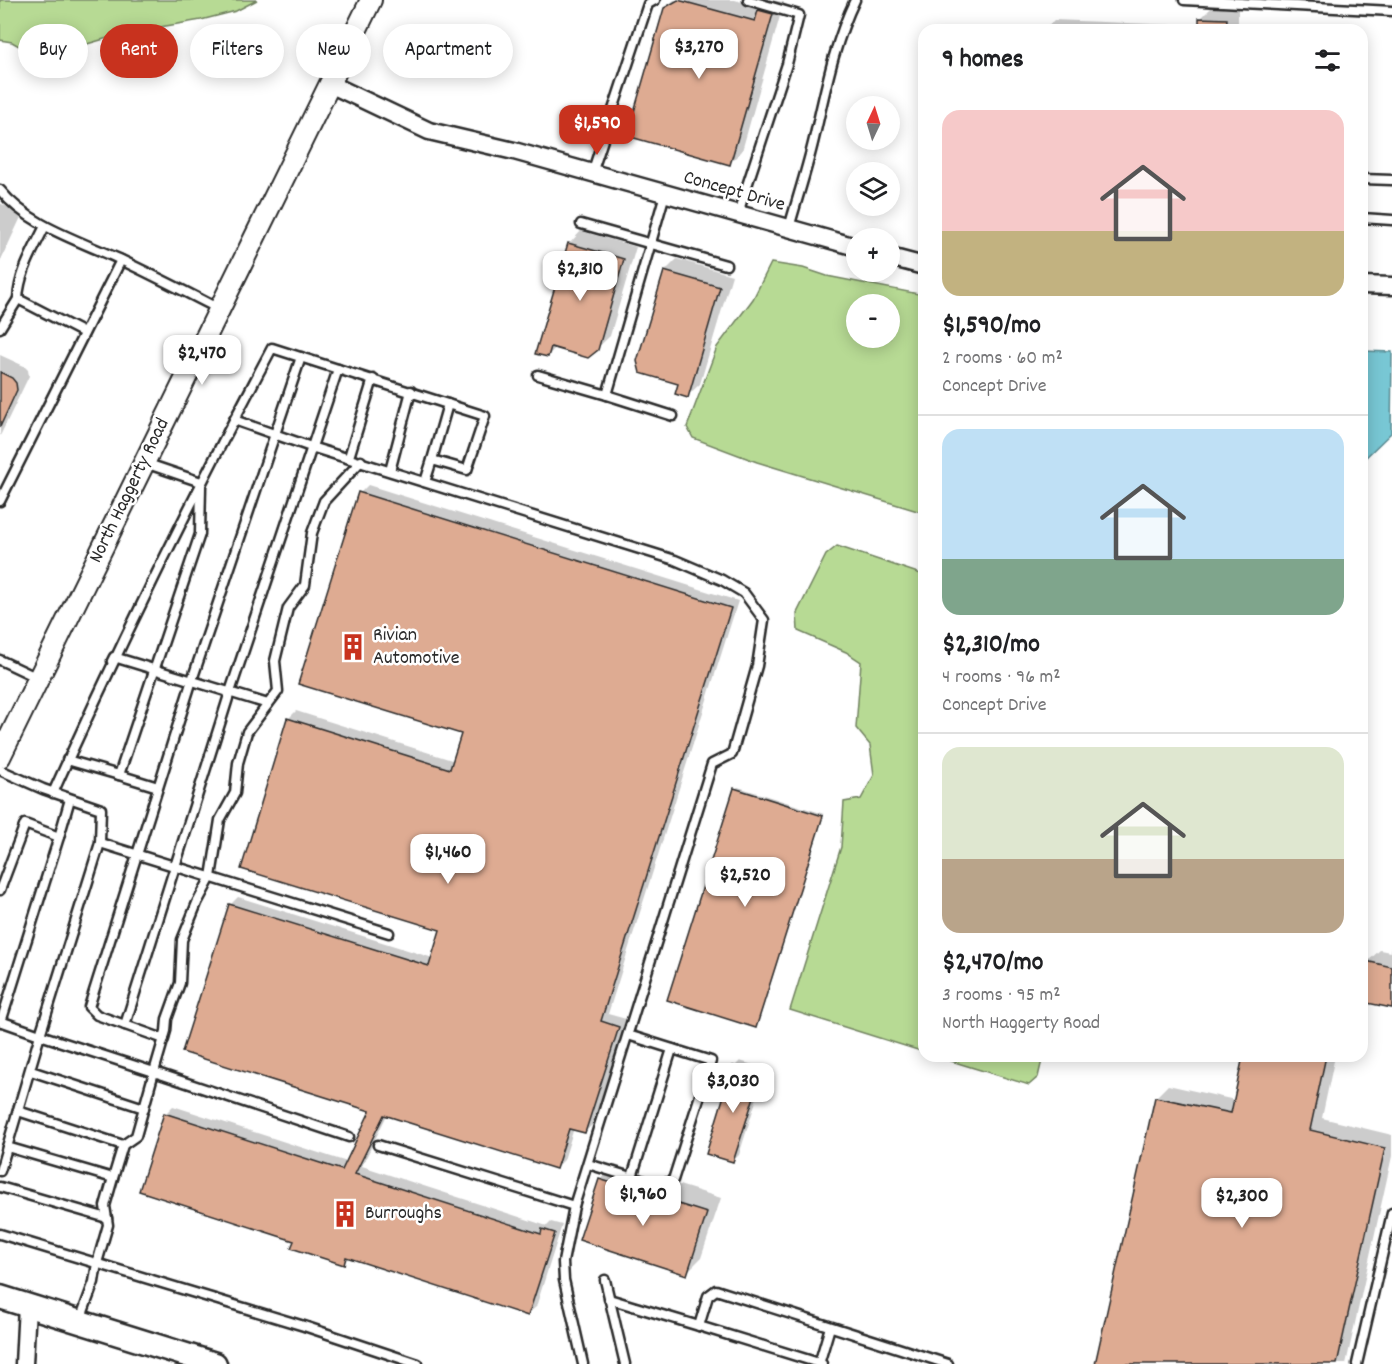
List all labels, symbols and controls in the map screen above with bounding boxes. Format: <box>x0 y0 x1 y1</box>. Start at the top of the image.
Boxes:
chip: Buy <box>18 24 88 78</box>
chip: Rent <box>100 24 178 78</box>
chip: Filters <box>190 24 284 78</box>
chip: New <box>296 24 371 78</box>
chip: Apartment <box>383 24 513 78</box>
pin: $3,270 <box>650 29 748 80</box>
text: $3,270 <box>674 34 724 62</box>
text: 9 homes <box>942 42 1024 79</box>
icon: filters <box>1311 44 1344 77</box>
north arrow <box>846 96 900 150</box>
map controls <box>846 96 900 348</box>
pin: $1,590 <box>548 105 646 156</box>
text: $1,590 <box>573 110 621 138</box>
icon: home <box>1089 149 1197 257</box>
button: layers <box>846 162 900 216</box>
street label: Concept Drive <box>680 164 788 220</box>
button: + <box>846 228 900 282</box>
pin: $2,310 <box>531 251 629 302</box>
text: $2,310 <box>557 256 603 284</box>
button: − <box>846 294 900 348</box>
text: $1,590/mo <box>942 308 1041 345</box>
pin: $2,470 <box>153 335 251 386</box>
text: $2,470 <box>177 340 227 368</box>
text: 2 rooms · 60 m² <box>942 345 1063 373</box>
text: Concept Drive <box>942 373 1047 401</box>
street label: North Haggerty Road <box>83 414 177 568</box>
icon: home <box>1089 468 1197 576</box>
place label: Rivian Automotive <box>373 622 460 673</box>
text: $2,310/mo <box>942 627 1040 664</box>
building icon: Rivian Automotive <box>338 632 368 662</box>
text: 4 rooms · 96 m² <box>942 664 1061 692</box>
text: Concept Drive <box>942 692 1047 720</box>
icon: home <box>1089 786 1197 894</box>
pin: $1,460 <box>399 834 497 885</box>
text: $1,460 <box>424 839 472 867</box>
pin: $2,520 <box>696 857 794 908</box>
text: $2,520 <box>719 862 771 890</box>
text: $2,470/mo <box>942 945 1043 982</box>
text: 3 rooms · 95 m² <box>942 982 1061 1010</box>
text: North Haggerty Road <box>942 1010 1100 1038</box>
pin: $3,030 <box>684 1063 782 1114</box>
text: $3,030 <box>706 1068 760 1096</box>
pin: $1,960 <box>594 1176 692 1227</box>
pin: $2,300 <box>1193 1178 1291 1229</box>
text: $1,960 <box>619 1181 667 1209</box>
text: $2,300 <box>1215 1183 1269 1211</box>
building icon: Burroughs <box>330 1199 360 1229</box>
place label: Burroughs <box>365 1200 442 1228</box>

